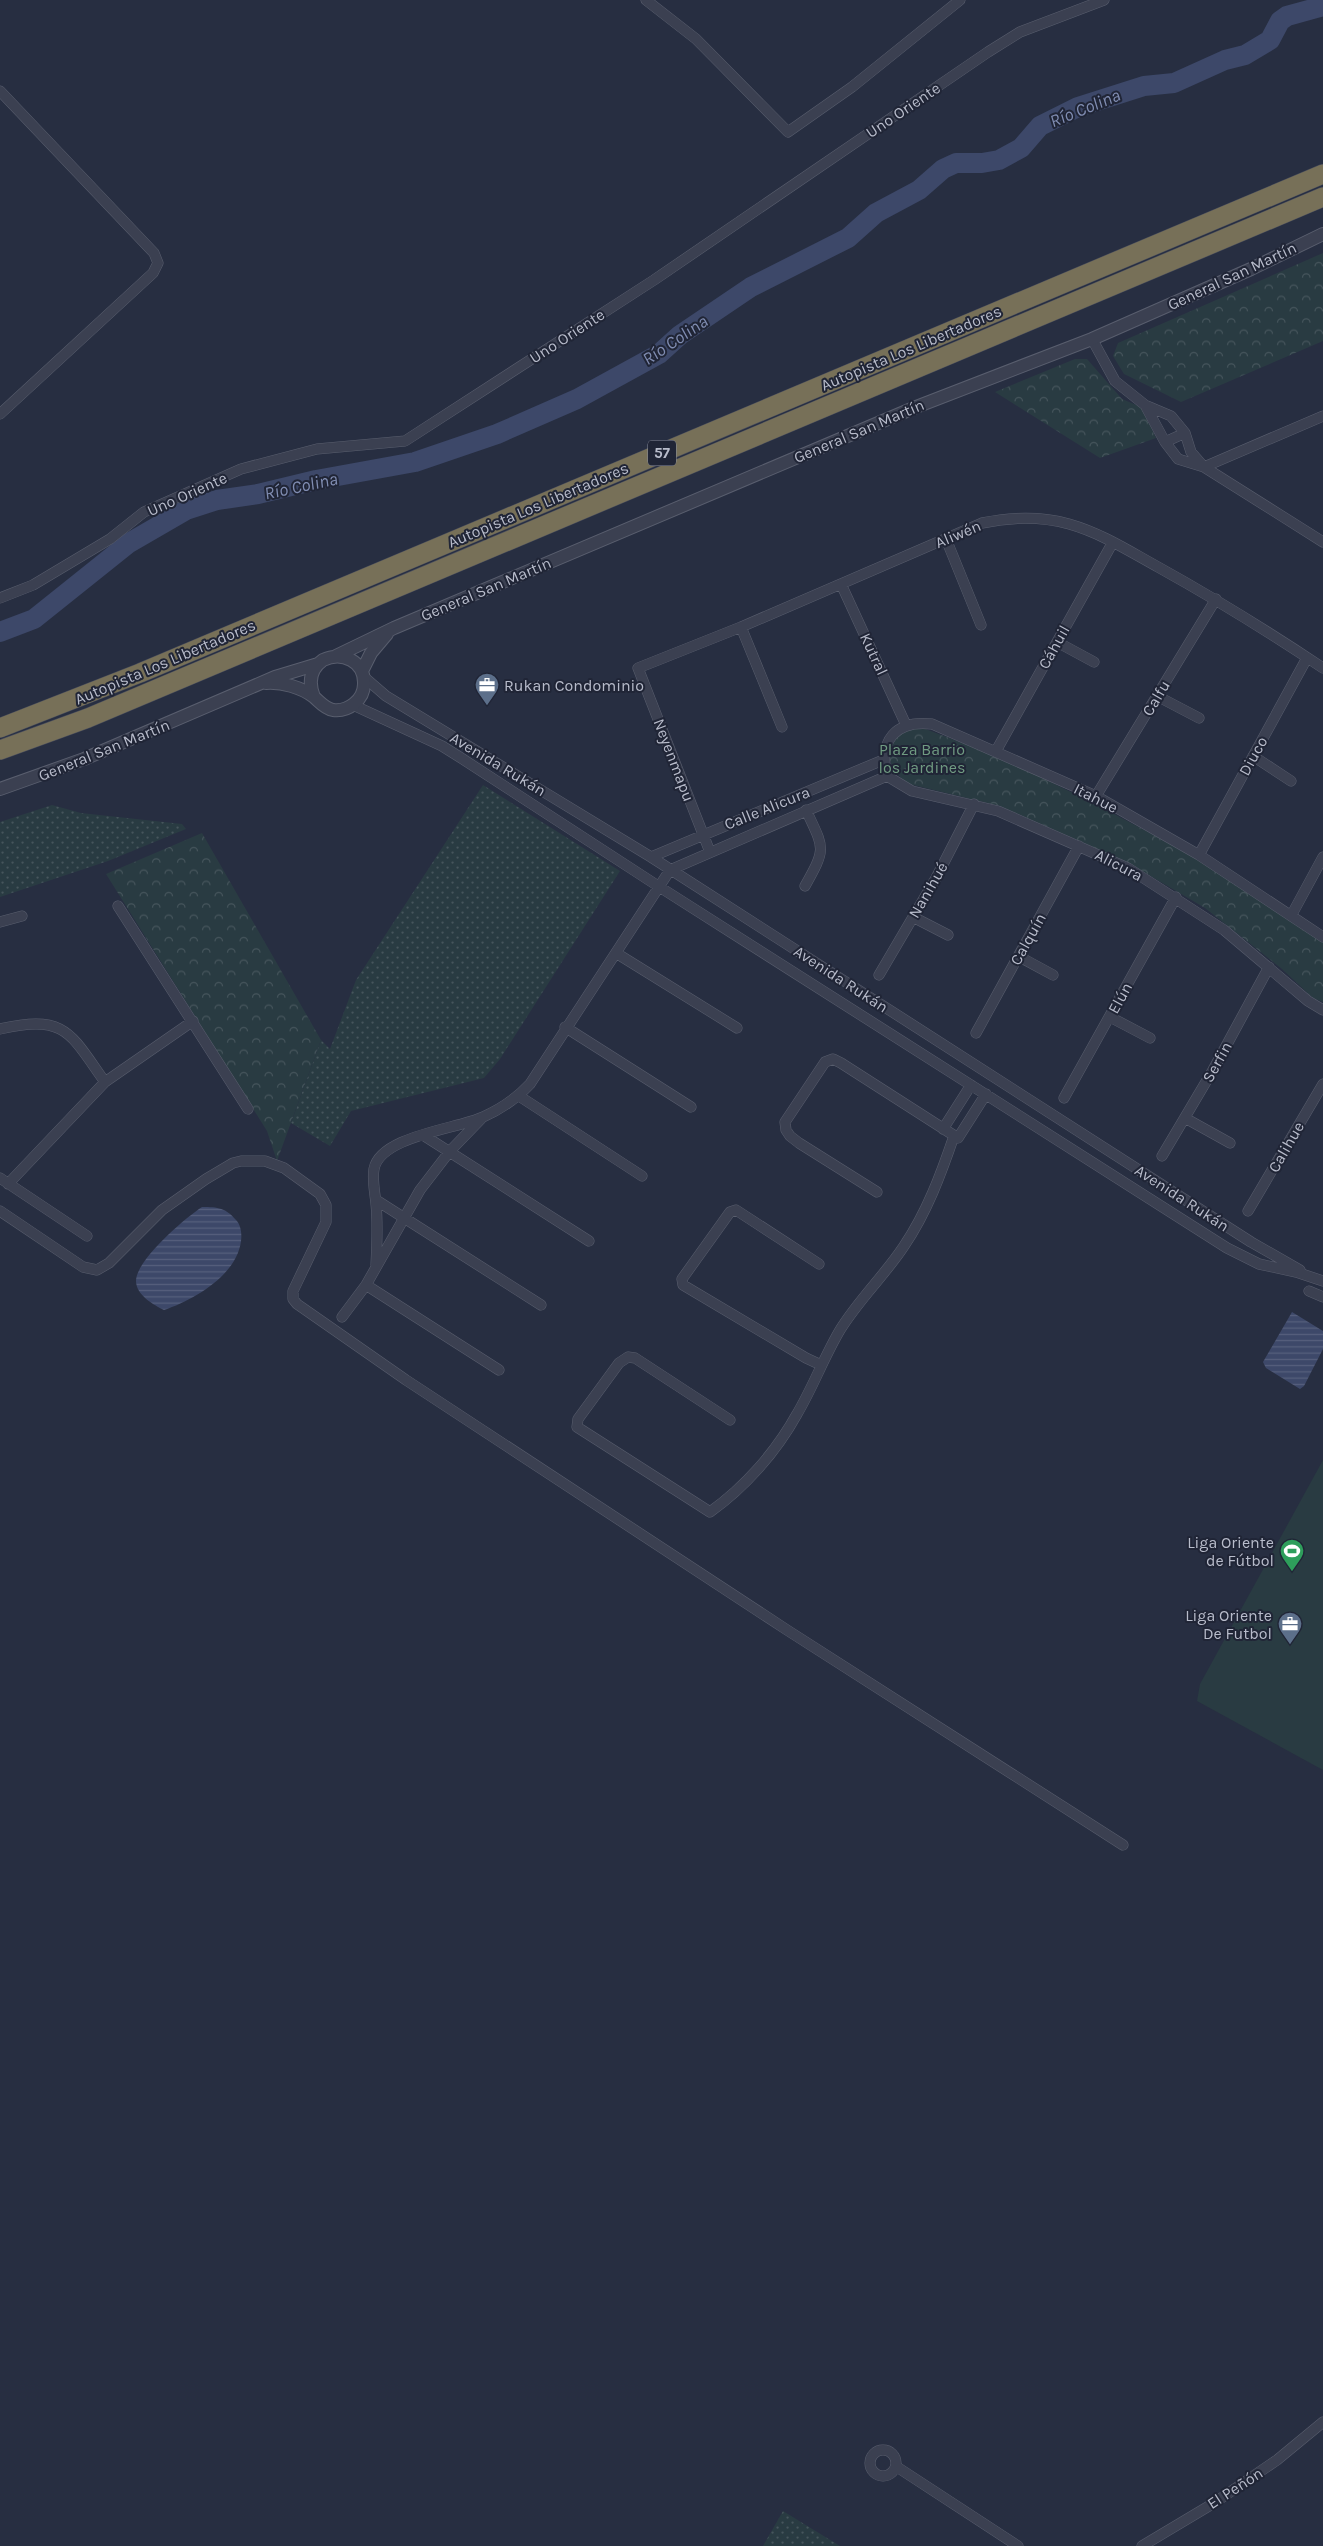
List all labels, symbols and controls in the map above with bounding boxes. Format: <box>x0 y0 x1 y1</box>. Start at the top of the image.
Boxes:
street label: Uno Oriente <box>862 78 944 142</box>
water label: Río Colina <box>1046 84 1124 132</box>
street label: General San Martín <box>1165 238 1299 314</box>
street label: Autopista Los Libertadores <box>818 301 1004 395</box>
street label: Uno Oriente <box>526 305 608 367</box>
water label: Río Colina <box>638 310 712 370</box>
street label: General San Martín <box>791 395 927 467</box>
road number: 57 <box>648 440 676 466</box>
street label: Autopista Los Libertadores <box>445 458 631 552</box>
water label: Río Colina <box>262 467 340 505</box>
street label: Uno Oriente <box>144 468 230 520</box>
street label: Aliwén <box>932 516 984 552</box>
street label: General San Martín <box>418 553 554 625</box>
street label: Autopista Los Libertadores <box>72 615 258 709</box>
street label: Cáhuil <box>1034 622 1074 672</box>
street label: Kutral <box>856 630 892 678</box>
office icon: Rukan Condominio <box>474 672 500 706</box>
place label: Rukan Condominio <box>504 676 644 695</box>
street label: Calfu <box>1138 677 1174 719</box>
street label: General San Martín <box>36 715 172 785</box>
street label: Neyenmapu <box>649 716 699 804</box>
street label: Avenida Rukán <box>447 728 549 800</box>
street label: Diuco <box>1235 733 1271 779</box>
park label: Plaza Barrio los Jardines <box>878 740 966 777</box>
street label: Itahue <box>1071 779 1121 817</box>
street label: Calle Alicura <box>721 782 813 834</box>
street label: Alicura <box>1092 845 1146 885</box>
street label: Nanihué <box>904 859 952 921</box>
street label: Calquín <box>1006 910 1050 968</box>
street label: Avenida Rukán <box>790 941 892 1017</box>
street label: Elún <box>1104 979 1136 1017</box>
street label: Serfin <box>1198 1038 1236 1086</box>
street label: Calihue <box>1264 1118 1308 1176</box>
street label: Avenida Rukán <box>1131 1160 1233 1236</box>
place label: Liga Oriente de Fútbol <box>1187 1533 1274 1570</box>
sports icon: Liga Oriente de Fútbol <box>1279 1538 1305 1572</box>
place label: Liga Oriente De Futbol <box>1185 1606 1272 1643</box>
office icon: Liga Oriente De Futbol <box>1277 1611 1303 1645</box>
street label: El Peñón <box>1204 2463 1266 2513</box>

